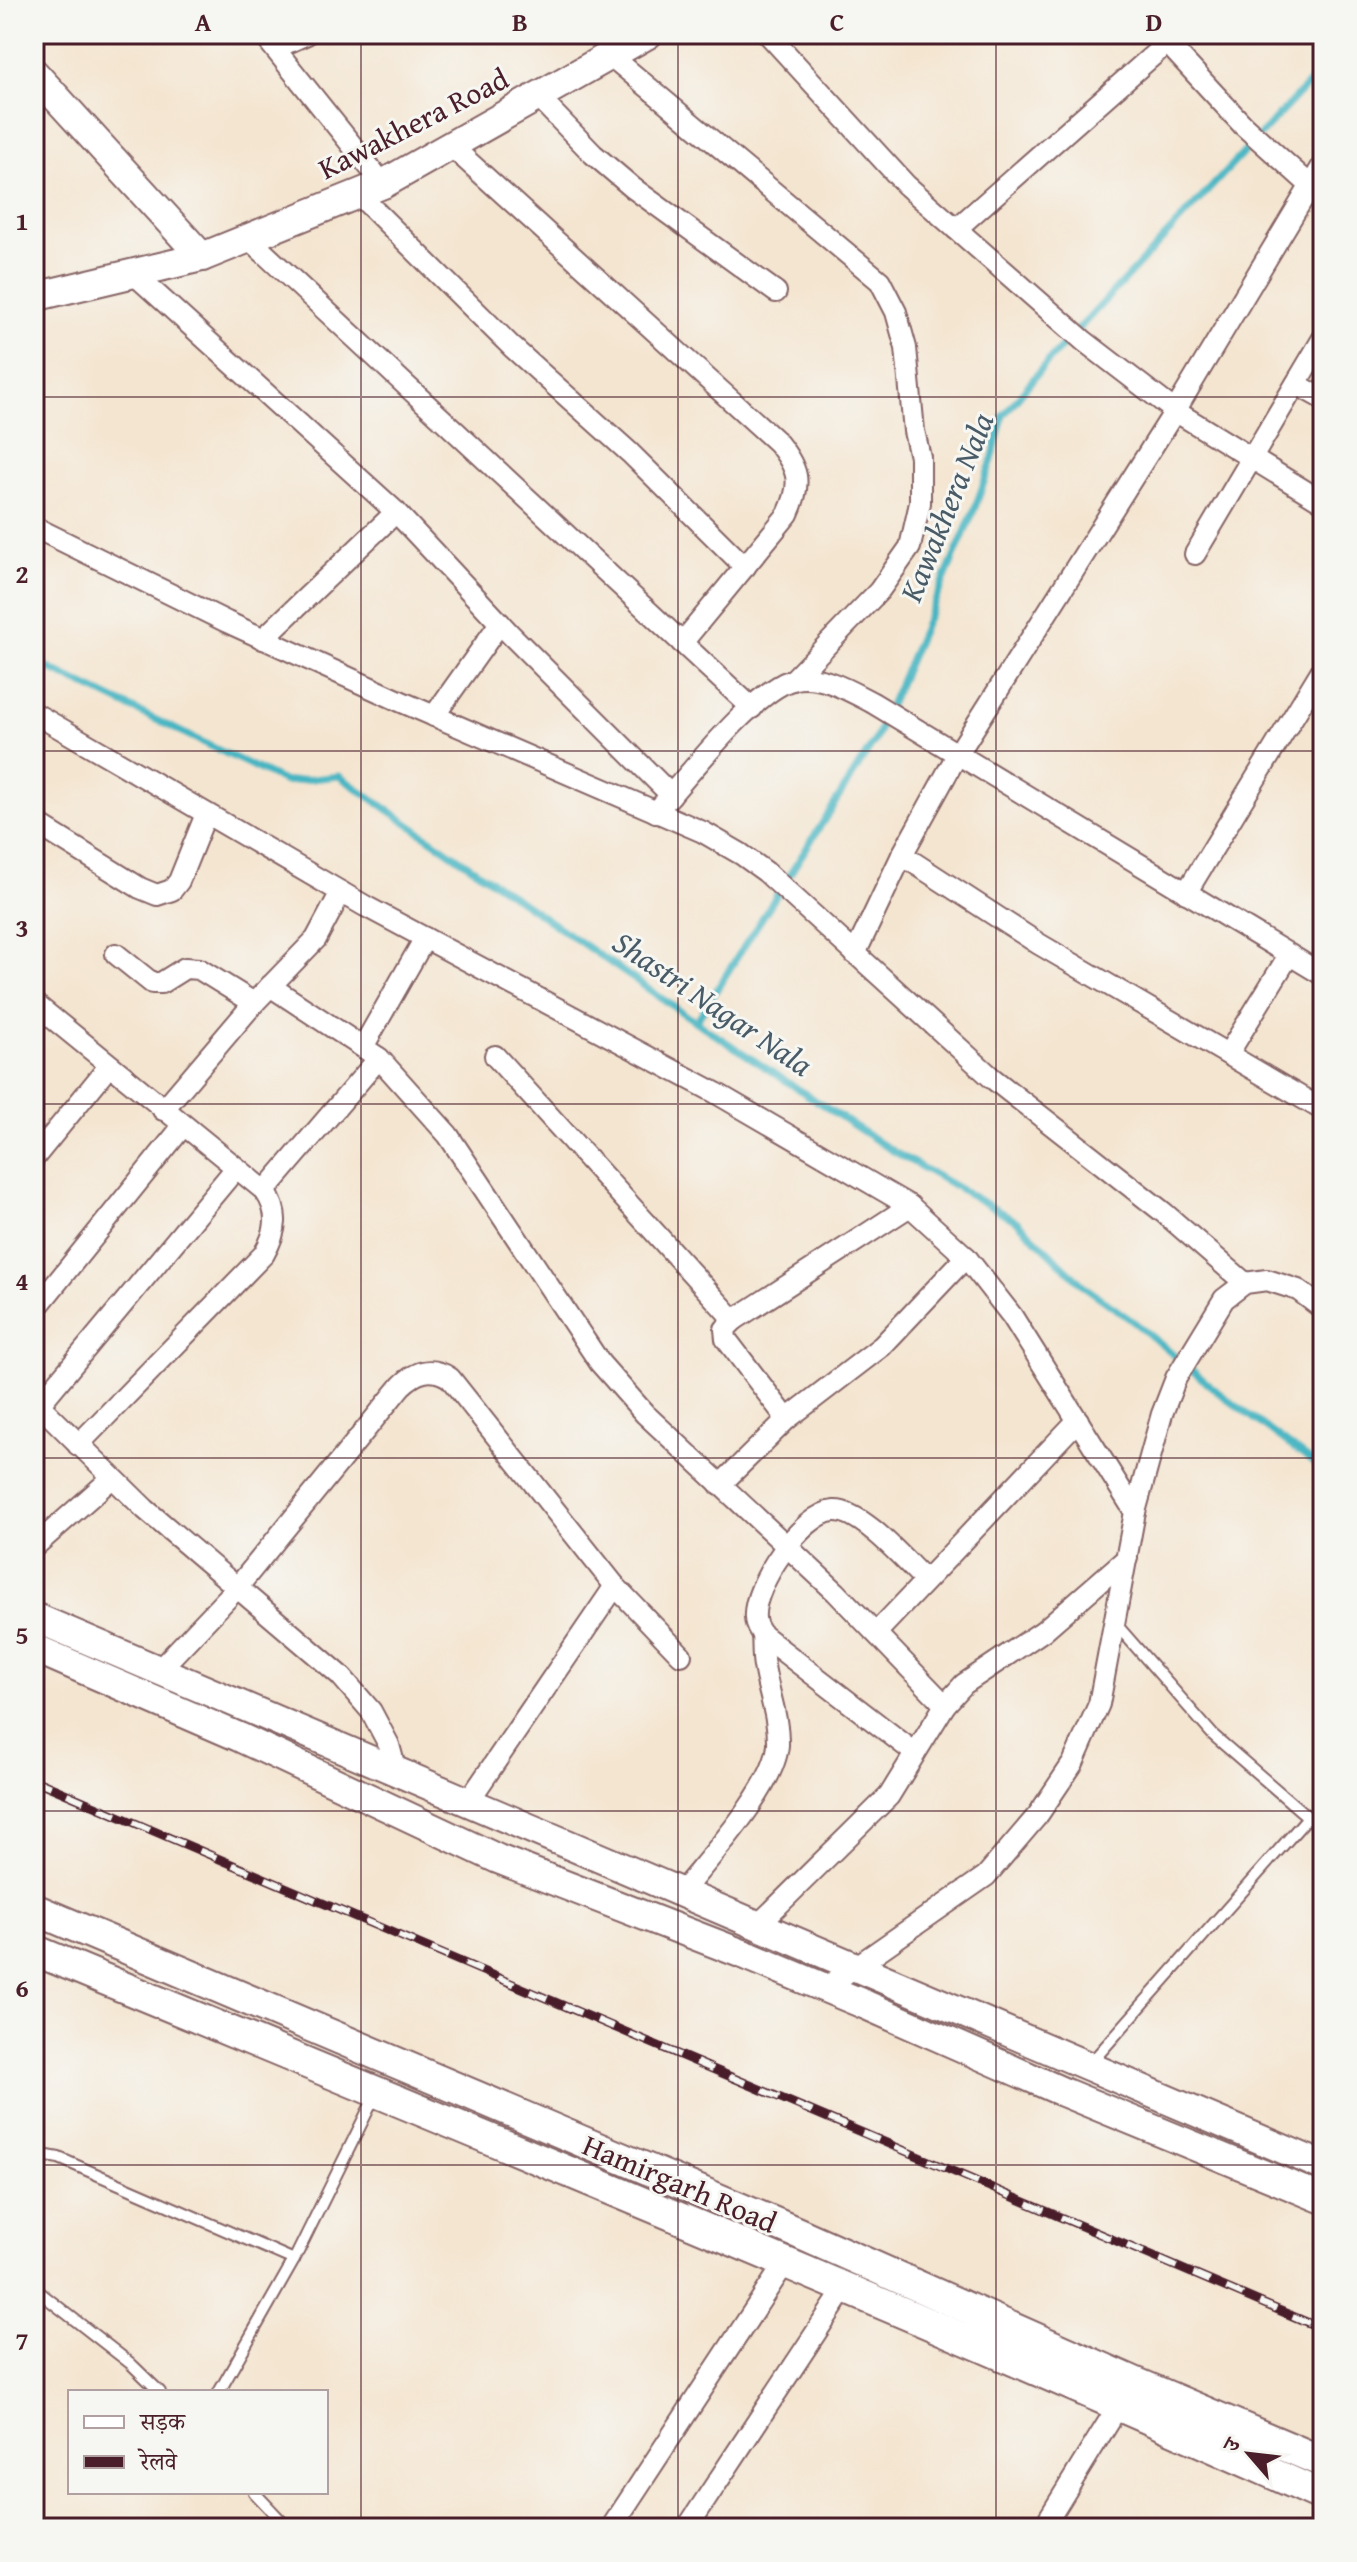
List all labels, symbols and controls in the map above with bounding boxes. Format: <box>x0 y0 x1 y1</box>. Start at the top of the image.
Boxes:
text: A <box>195 2 212 41</box>
text: B <box>512 2 528 41</box>
text: C <box>830 2 844 41</box>
text: D <box>1146 2 1162 41</box>
street label: Kawakhera Road <box>310 56 516 190</box>
text: 1 <box>15 201 29 240</box>
water label: Kawakhera Nala <box>886 405 1005 609</box>
text: 2 <box>15 554 29 593</box>
text: 3 <box>15 908 29 947</box>
water label: Shastri Nagar Nala <box>604 919 823 1088</box>
text: 4 <box>15 1261 29 1300</box>
text: 5 <box>15 1615 29 1654</box>
text: 6 <box>15 1968 29 2007</box>
street label: Hamirgarh Road <box>576 2122 784 2244</box>
text: 7 <box>15 2321 29 2360</box>
legend <box>68 2390 328 2494</box>
text: सड़क <box>139 2404 187 2439</box>
north arrow <box>1209 2414 1289 2494</box>
text: उ <box>1214 2431 1249 2459</box>
text: रेलवे <box>137 2444 179 2479</box>

